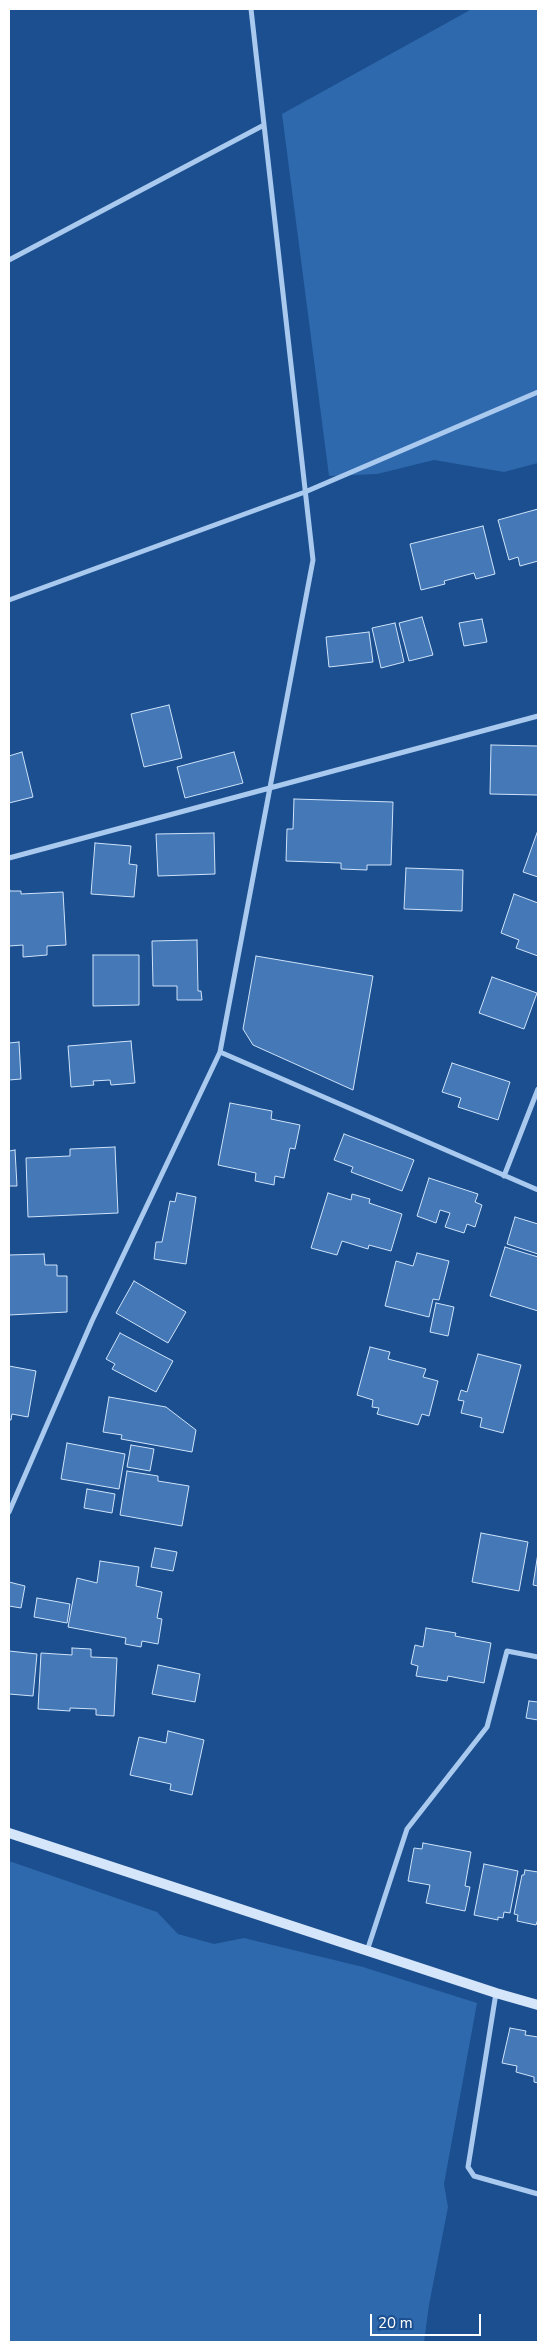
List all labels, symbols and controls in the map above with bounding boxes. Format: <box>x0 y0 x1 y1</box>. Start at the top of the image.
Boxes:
scale bar <box>372 2304 483 2336</box>
text: 20 m <box>378 2313 413 2333</box>

